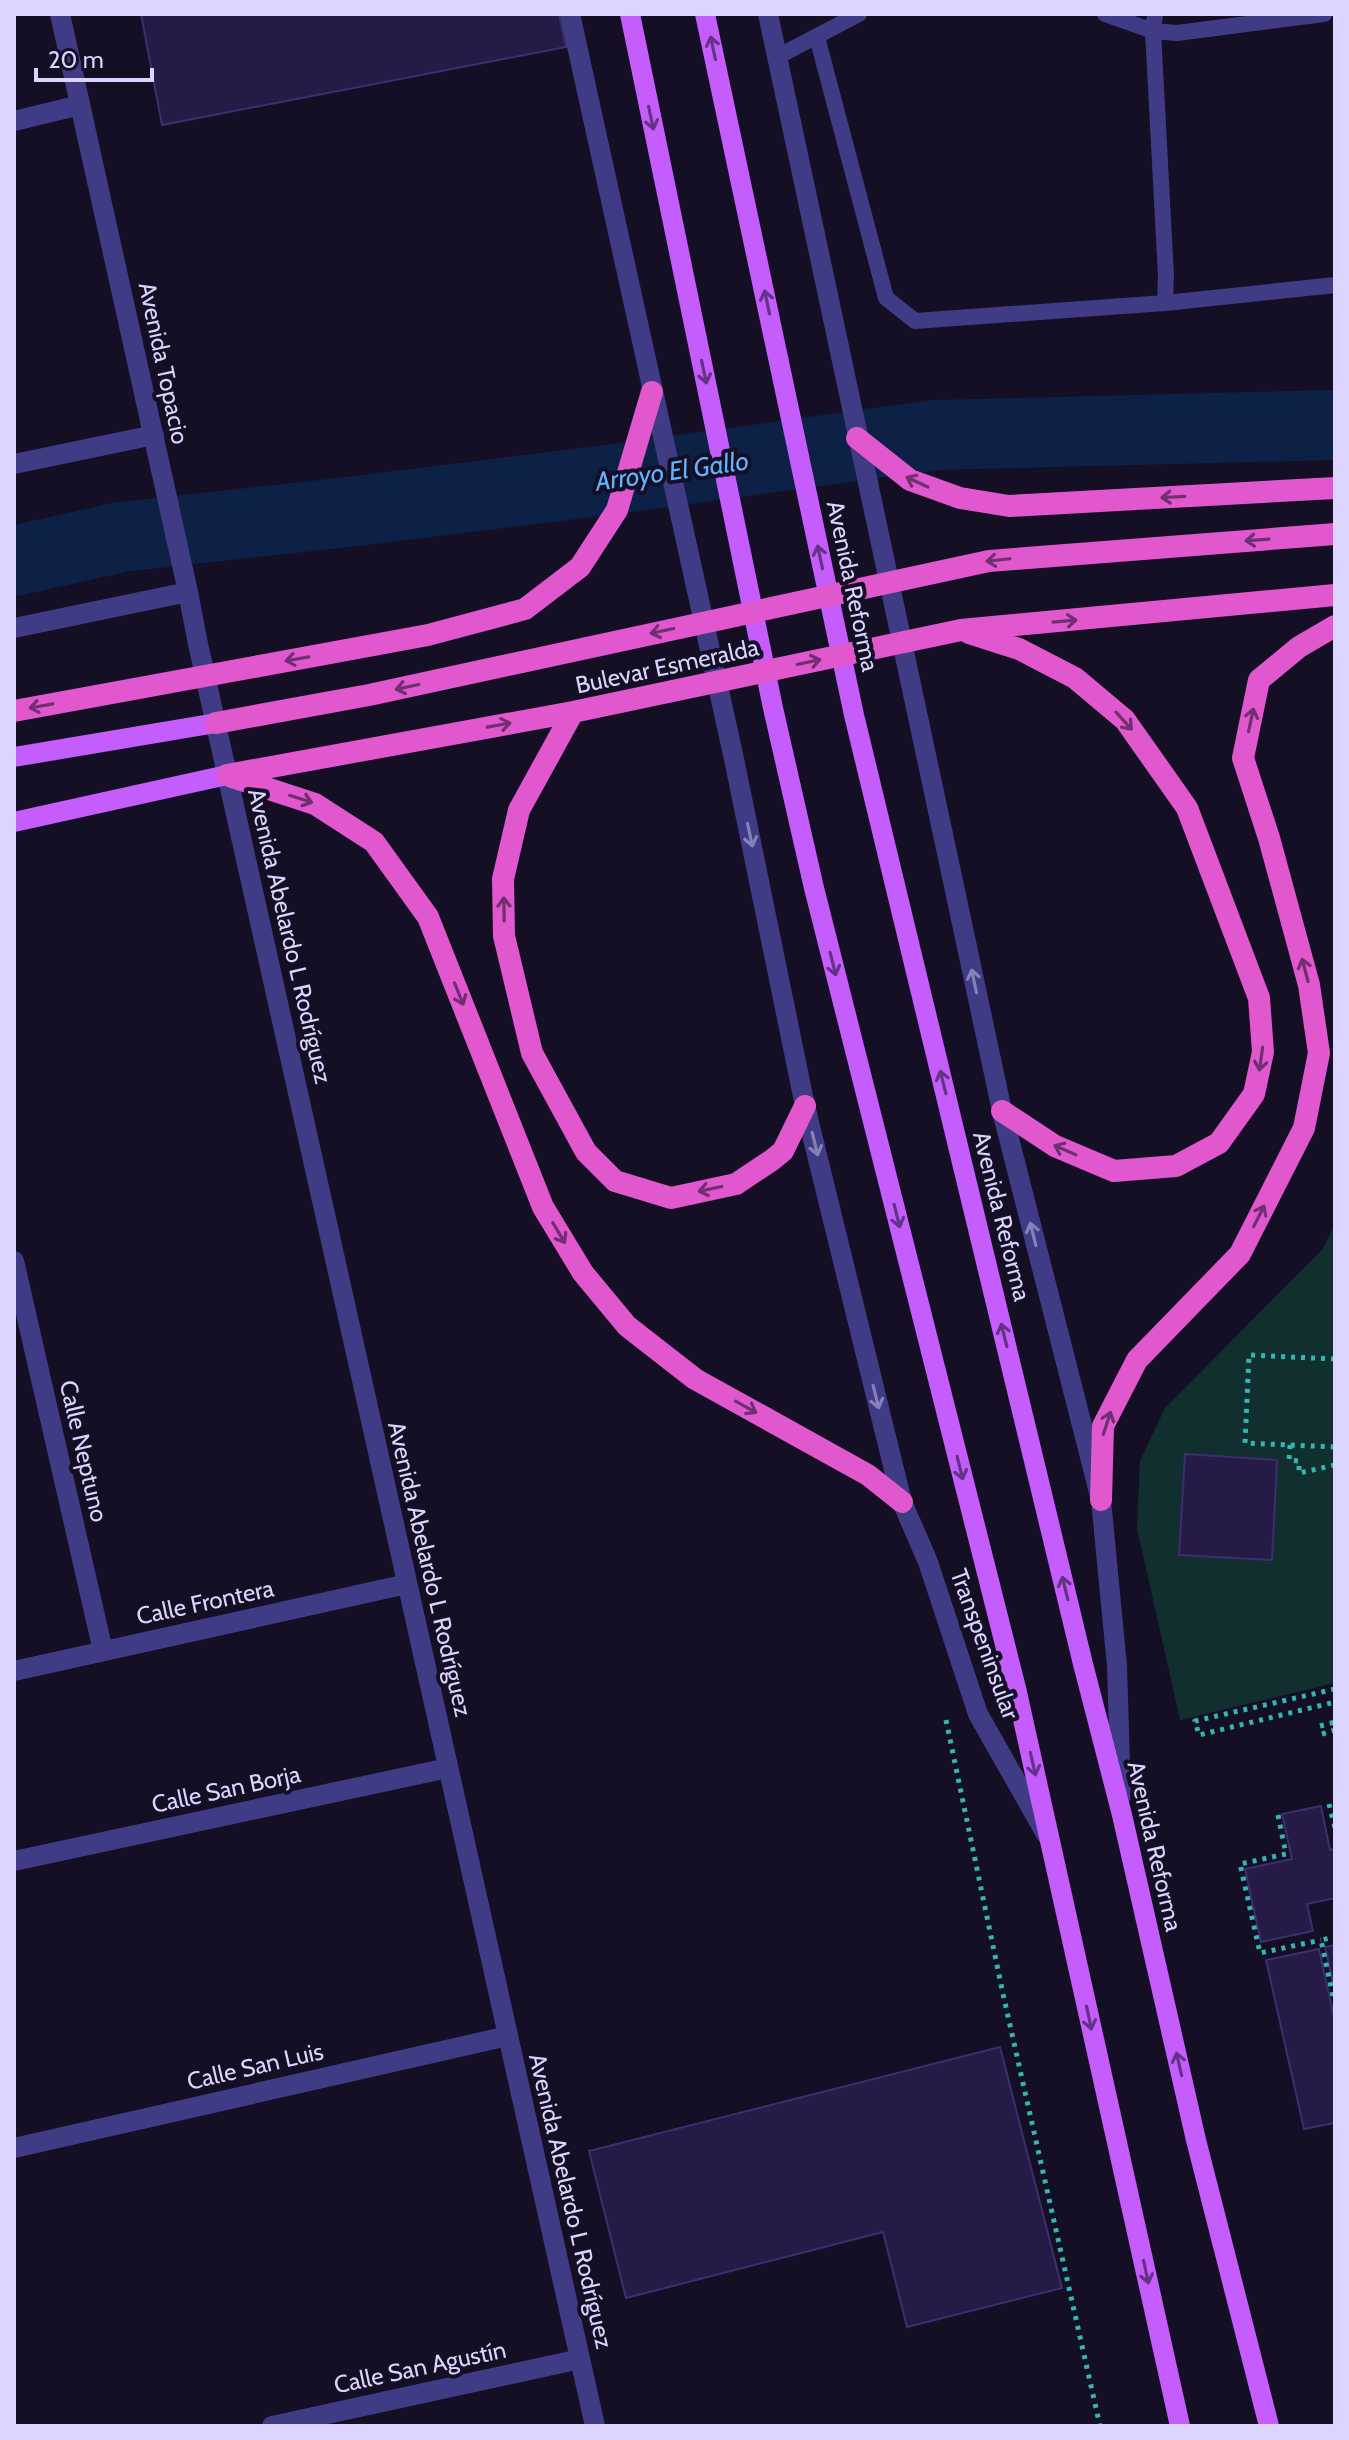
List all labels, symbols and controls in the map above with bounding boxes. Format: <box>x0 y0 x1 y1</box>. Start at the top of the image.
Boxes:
scale bar <box>36 32 152 82</box>
one-way arrow <box>705 36 720 61</box>
text: 20 m <box>48 45 104 74</box>
one-way arrow <box>644 105 659 130</box>
street label: Avenida Topacio <box>133 279 195 447</box>
one-way arrow <box>758 290 773 316</box>
one-way arrow <box>697 359 712 385</box>
water label: Arroyo El Gallo <box>592 444 751 498</box>
one-way arrow <box>906 474 930 489</box>
one-way arrow <box>1160 489 1187 504</box>
street label: Avenida Reforma <box>821 498 885 675</box>
one-way arrow <box>1244 533 1271 548</box>
one-way arrow <box>812 544 827 570</box>
one-way arrow <box>985 553 1012 568</box>
one-way arrow <box>1051 613 1078 628</box>
one-way arrow <box>649 625 675 640</box>
street label: Bulevar Esmeralda <box>573 632 762 700</box>
one-way arrow <box>284 653 310 668</box>
one-way arrow <box>796 654 821 669</box>
one-way arrow <box>395 680 421 695</box>
one-way arrow <box>29 699 54 714</box>
one-way arrow <box>1244 707 1259 733</box>
one-way arrow <box>1115 711 1133 731</box>
one-way arrow <box>486 717 512 732</box>
street label: Avenida Abelardo L Rodríguez <box>242 786 338 1086</box>
one-way arrow <box>288 793 313 808</box>
one-way arrow <box>743 822 758 847</box>
one-way arrow <box>496 896 512 923</box>
one-way arrow <box>826 951 841 977</box>
one-way arrow <box>1297 958 1312 984</box>
one-way arrow <box>966 969 981 994</box>
one-way arrow <box>453 981 467 1006</box>
one-way arrow <box>1253 1046 1268 1071</box>
one-way arrow <box>934 1070 949 1096</box>
street label: Avenida Reforma <box>967 1128 1037 1304</box>
one-way arrow <box>808 1131 823 1157</box>
one-way arrow <box>1053 1142 1078 1157</box>
one-way arrow <box>698 1182 724 1197</box>
one-way arrow <box>890 1203 905 1229</box>
one-way arrow <box>1251 1205 1267 1229</box>
one-way arrow <box>551 1221 567 1244</box>
one-way arrow <box>1025 1222 1040 1248</box>
one-way arrow <box>995 1323 1010 1348</box>
street label: Calle Neptuno <box>54 1377 114 1525</box>
one-way arrow <box>870 1384 885 1409</box>
one-way arrow <box>734 1399 757 1415</box>
one-way arrow <box>1101 1411 1115 1436</box>
street label: Avenida Abelardo L Rodríguez <box>382 1419 478 1719</box>
one-way arrow <box>954 1455 969 1481</box>
street label: Transpeninsular <box>944 1565 1026 1724</box>
street label: Calle Frontera <box>134 1573 277 1631</box>
one-way arrow <box>1056 1575 1071 1601</box>
one-way arrow <box>1026 1751 1041 1776</box>
street label: Avenida Reforma <box>1121 1758 1189 1934</box>
street label: Calle San Borja <box>149 1759 303 1819</box>
one-way arrow <box>1082 2004 1097 2030</box>
street label: Calle San Luis <box>184 2036 326 2096</box>
street label: Avenida Abelardo L Rodríguez <box>523 2051 619 2351</box>
one-way arrow <box>1171 2052 1186 2077</box>
one-way arrow <box>1139 2258 1154 2284</box>
street label: Calle San Agustín <box>331 2335 509 2399</box>

